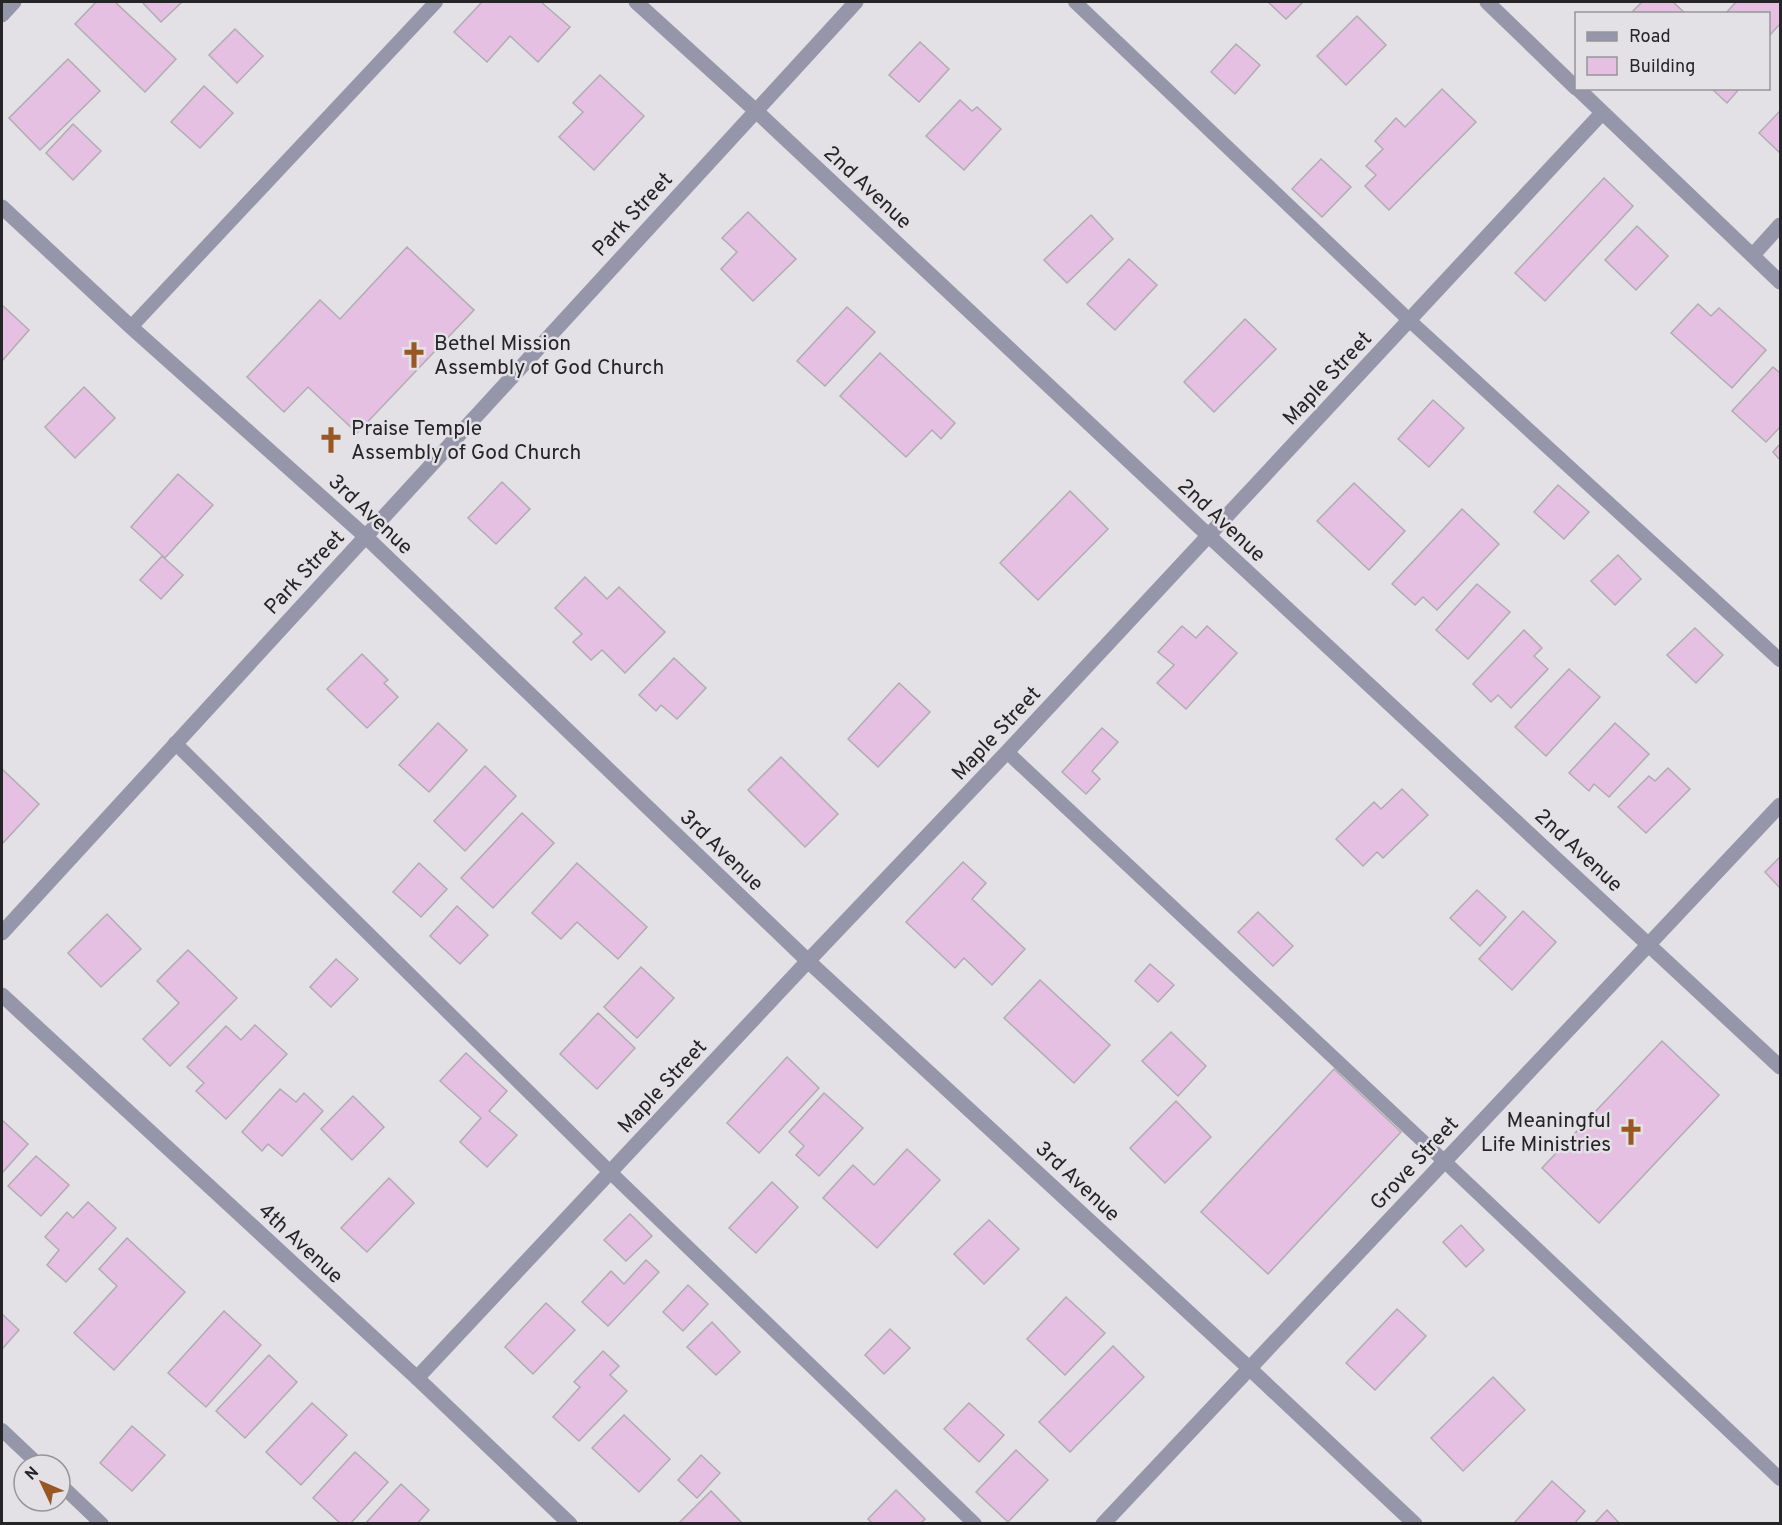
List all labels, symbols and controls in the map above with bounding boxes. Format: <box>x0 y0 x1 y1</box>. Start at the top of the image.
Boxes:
legend <box>1575 12 1770 90</box>
text: Road <box>1629 26 1671 49</box>
text: Building <box>1629 56 1695 79</box>
street label: 2nd Avenue <box>817 140 917 236</box>
street label: Park Street <box>587 167 679 263</box>
street label: Maple Street <box>1278 326 1379 432</box>
place label: Bethel Mission Assembly of God Church <box>434 331 664 382</box>
church icon: Bethel Mission Assembly of God Church <box>399 340 429 370</box>
place label: Praise Temple Assembly of God Church <box>351 416 581 467</box>
church icon: Praise Temple Assembly of God Church <box>316 425 346 455</box>
street label: 3rd Avenue <box>322 469 418 561</box>
street label: 2nd Avenue <box>1171 473 1271 569</box>
street label: Park Street <box>259 525 351 621</box>
street label: Maple Street <box>947 681 1048 787</box>
street label: 2nd Avenue <box>1528 803 1628 899</box>
street label: 3rd Avenue <box>673 804 769 898</box>
street label: Maple Street <box>613 1034 714 1140</box>
place label: Meaningful Life Ministries <box>1481 1108 1611 1159</box>
street label: Grove Street <box>1365 1112 1465 1217</box>
church icon: Meaningful Life Ministries <box>1616 1117 1646 1147</box>
street label: 3rd Avenue <box>1029 1136 1125 1228</box>
street label: 4th Avenue <box>252 1198 348 1290</box>
north arrow <box>12 1453 72 1513</box>
text: N <box>21 1463 44 1485</box>

